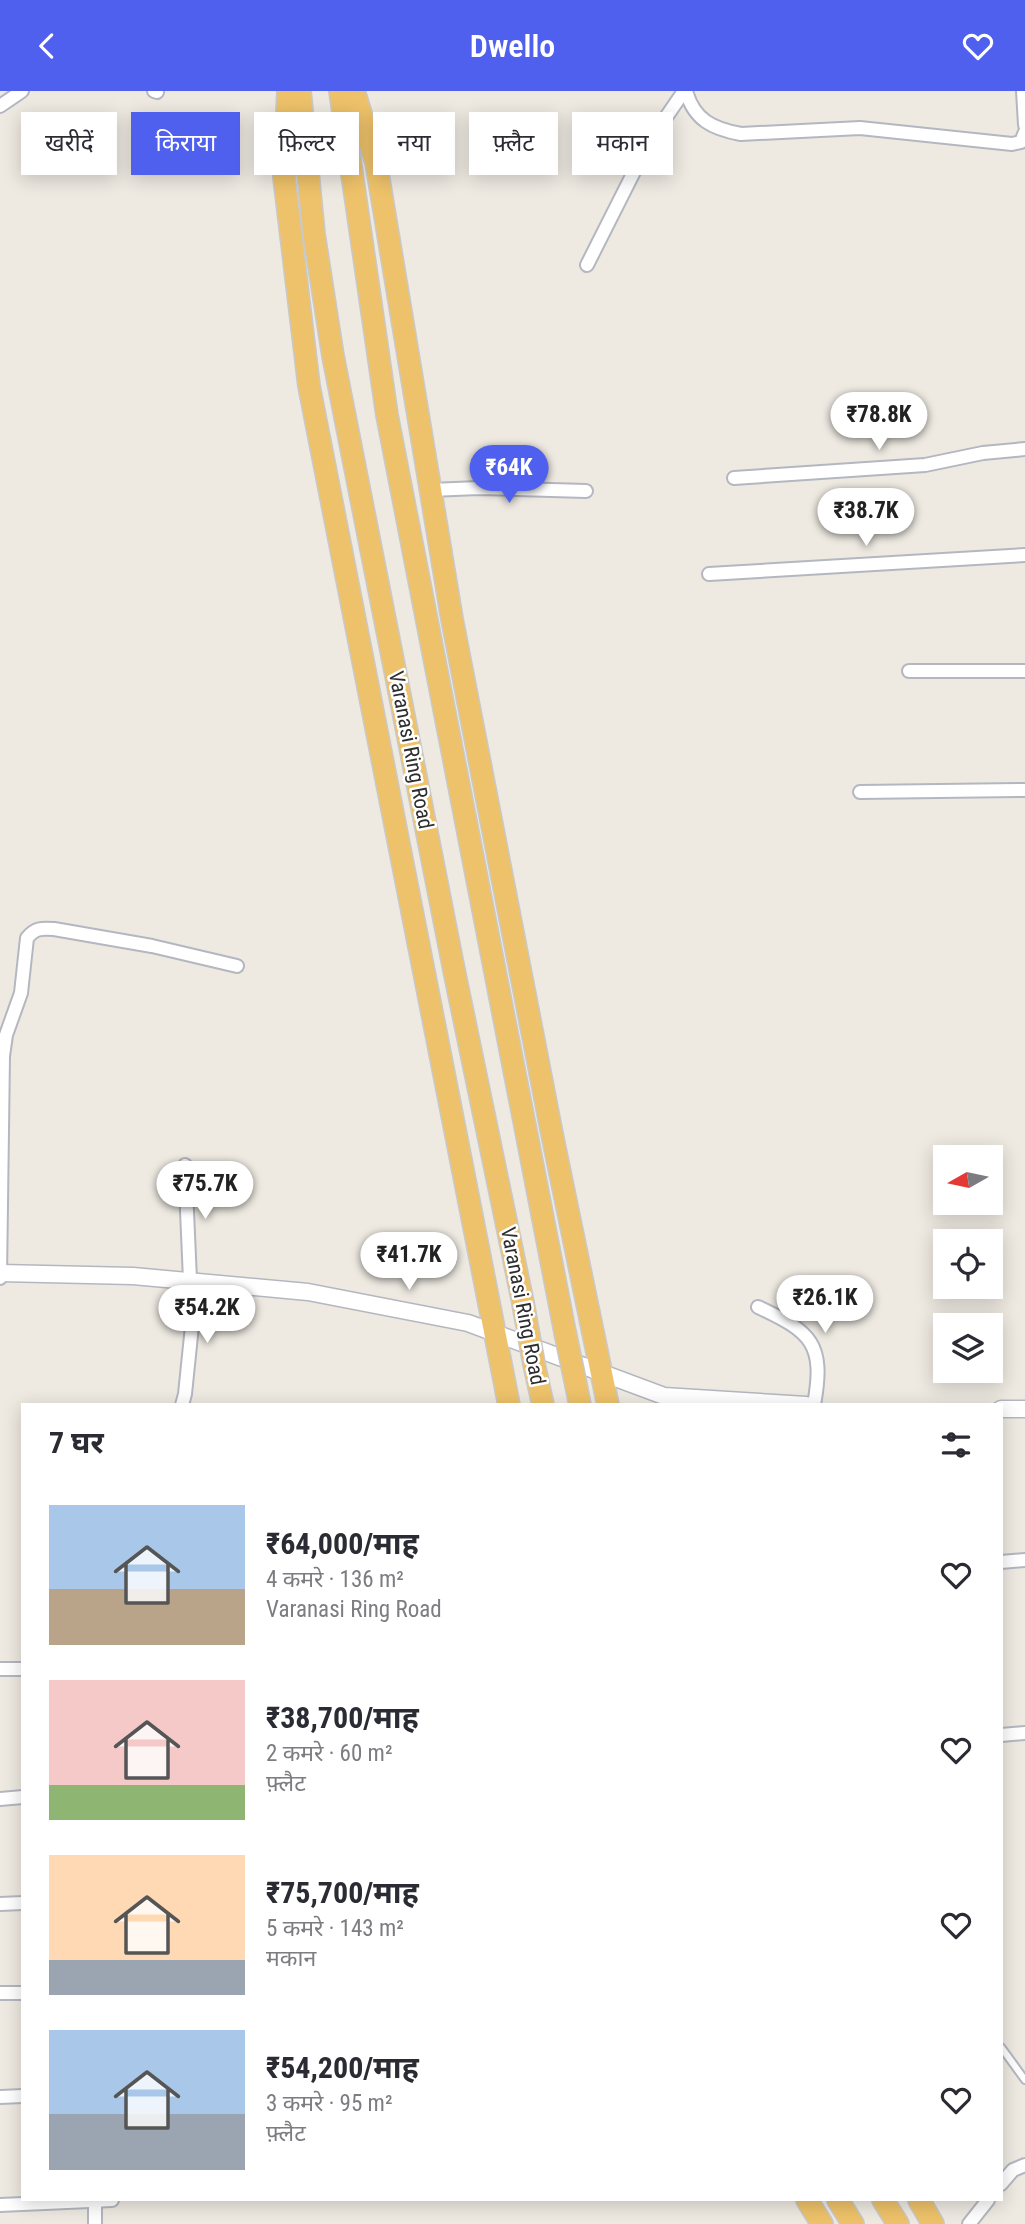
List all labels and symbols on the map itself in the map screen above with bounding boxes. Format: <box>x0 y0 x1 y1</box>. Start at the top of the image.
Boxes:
pin: ₹78.8K <box>822 393 936 452</box>
pin: ₹64K <box>468 445 550 505</box>
pin: ₹38.7K <box>809 489 923 548</box>
street label: Varanasi Ring Road <box>384 669 438 831</box>
north arrow <box>933 1145 1003 1215</box>
pin: ₹75.7K <box>148 1161 262 1221</box>
street label: Varanasi Ring Road <box>496 1225 550 1387</box>
pin: ₹41.7K <box>352 1233 466 1292</box>
pin: ₹26.1K <box>768 1275 882 1335</box>
pin: ₹54.2K <box>150 1285 264 1345</box>

